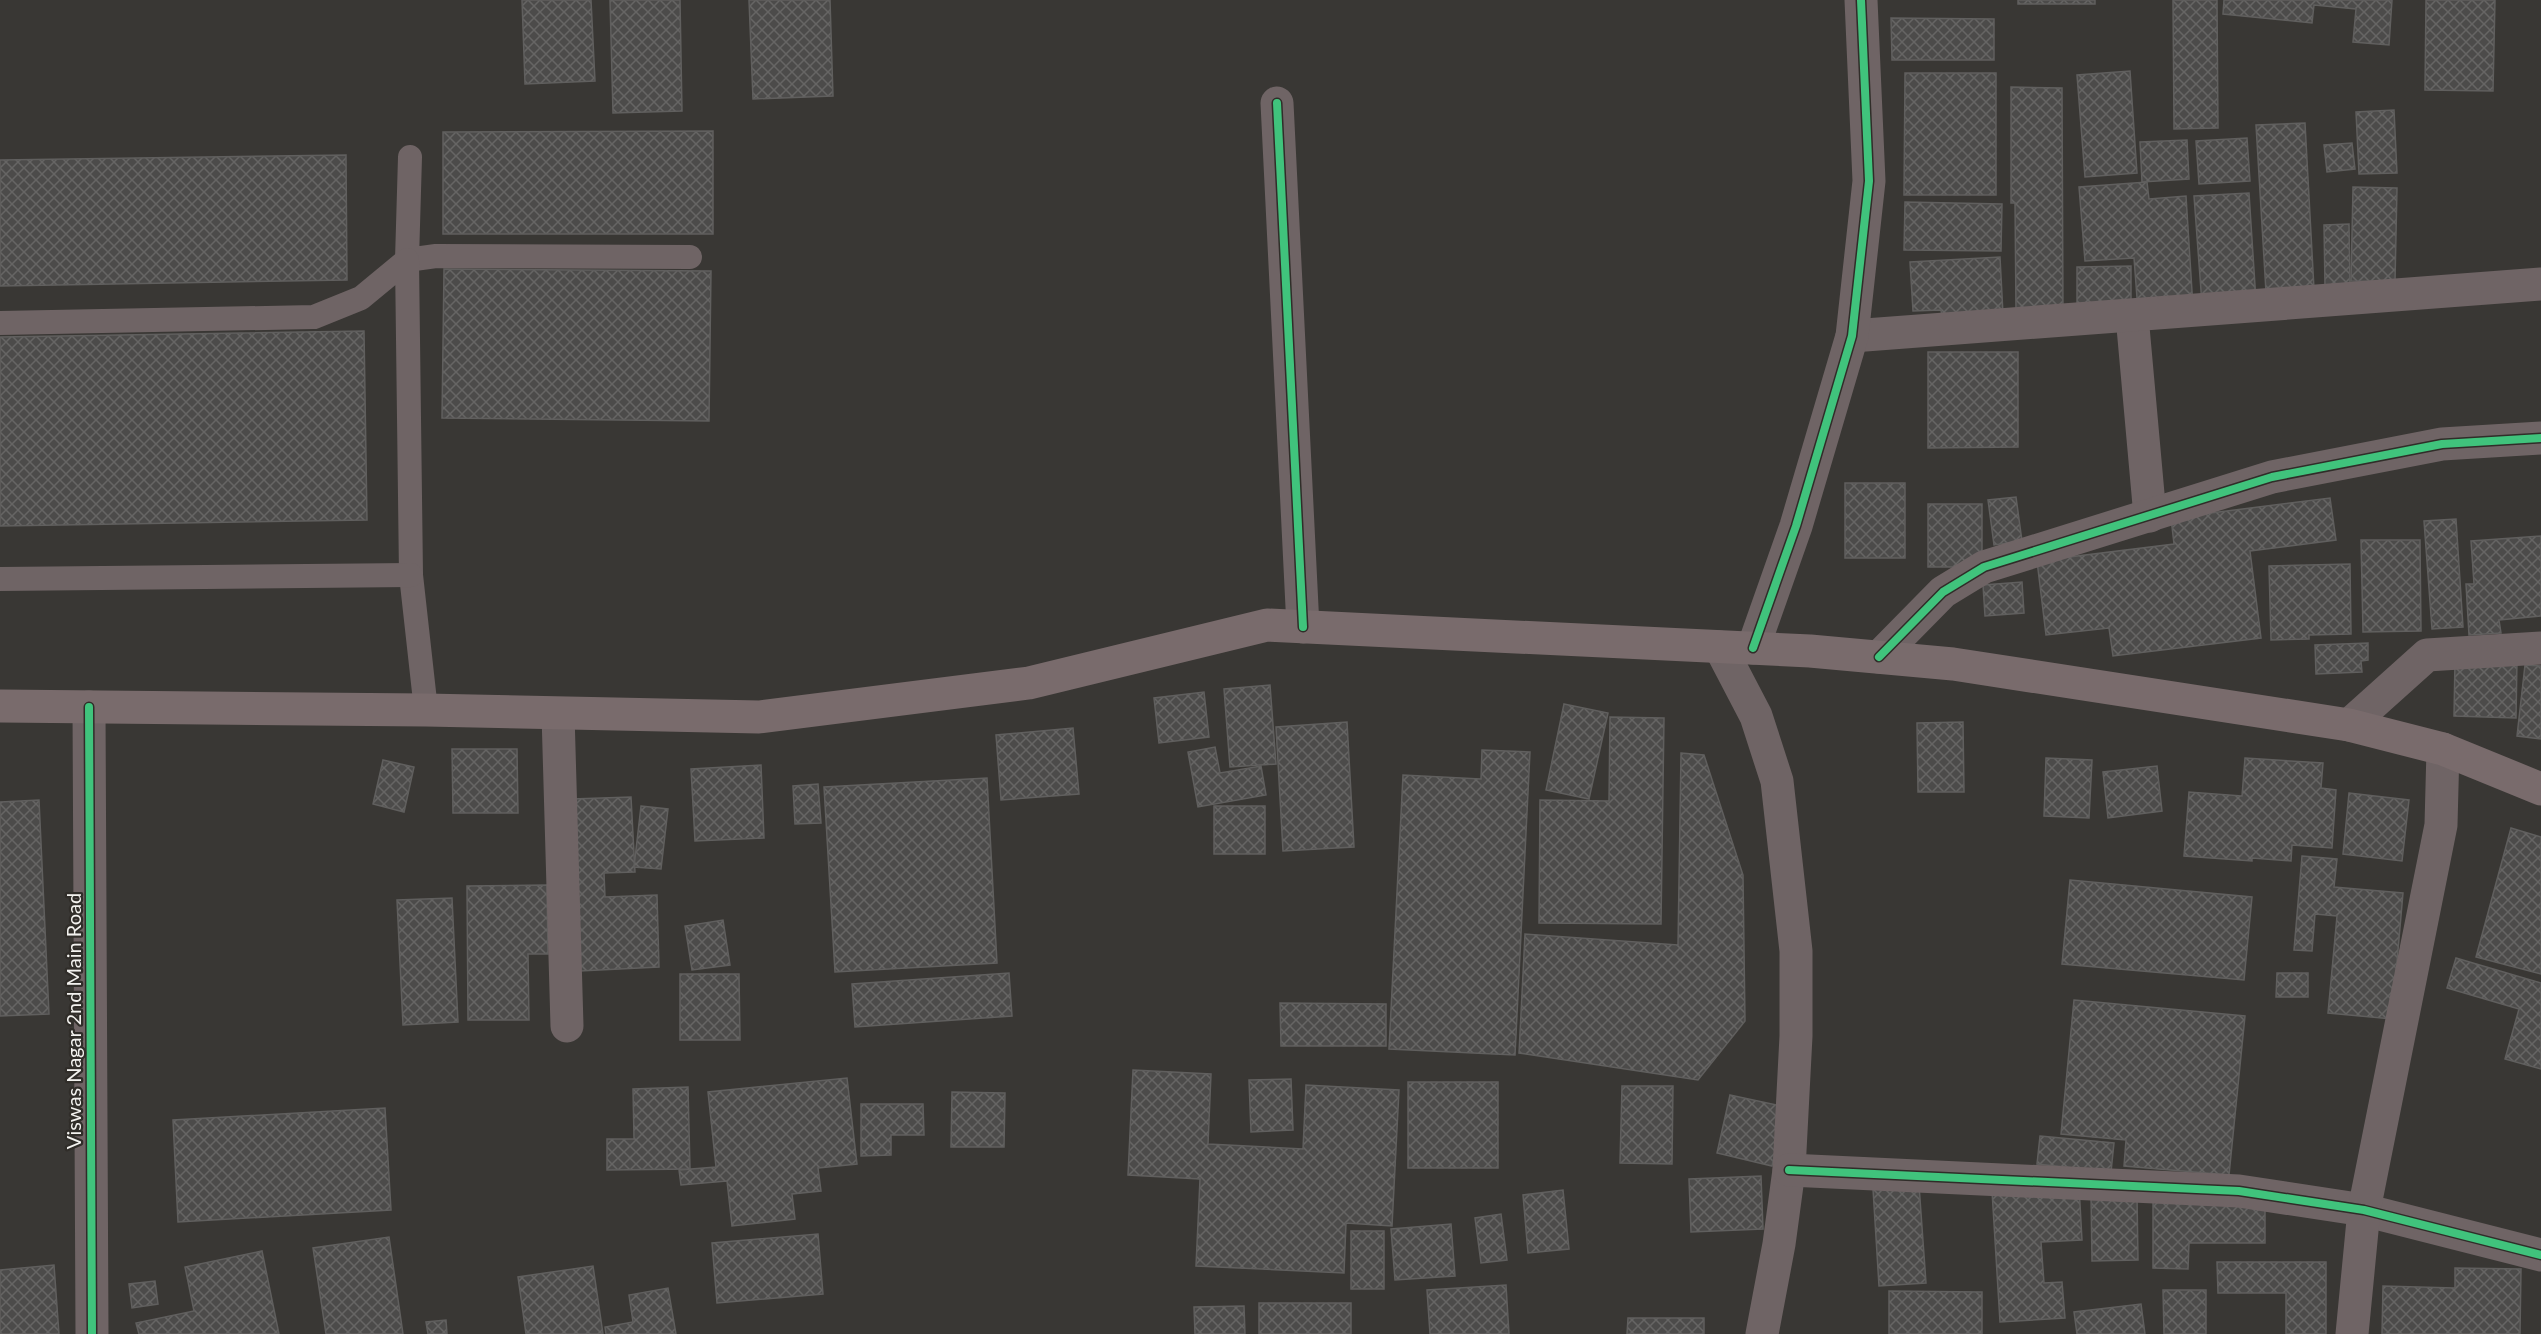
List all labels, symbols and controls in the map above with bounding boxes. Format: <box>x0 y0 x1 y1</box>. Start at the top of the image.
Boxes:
street label: Viswas Nagar 2nd Main Road <box>61 893 85 1149</box>

